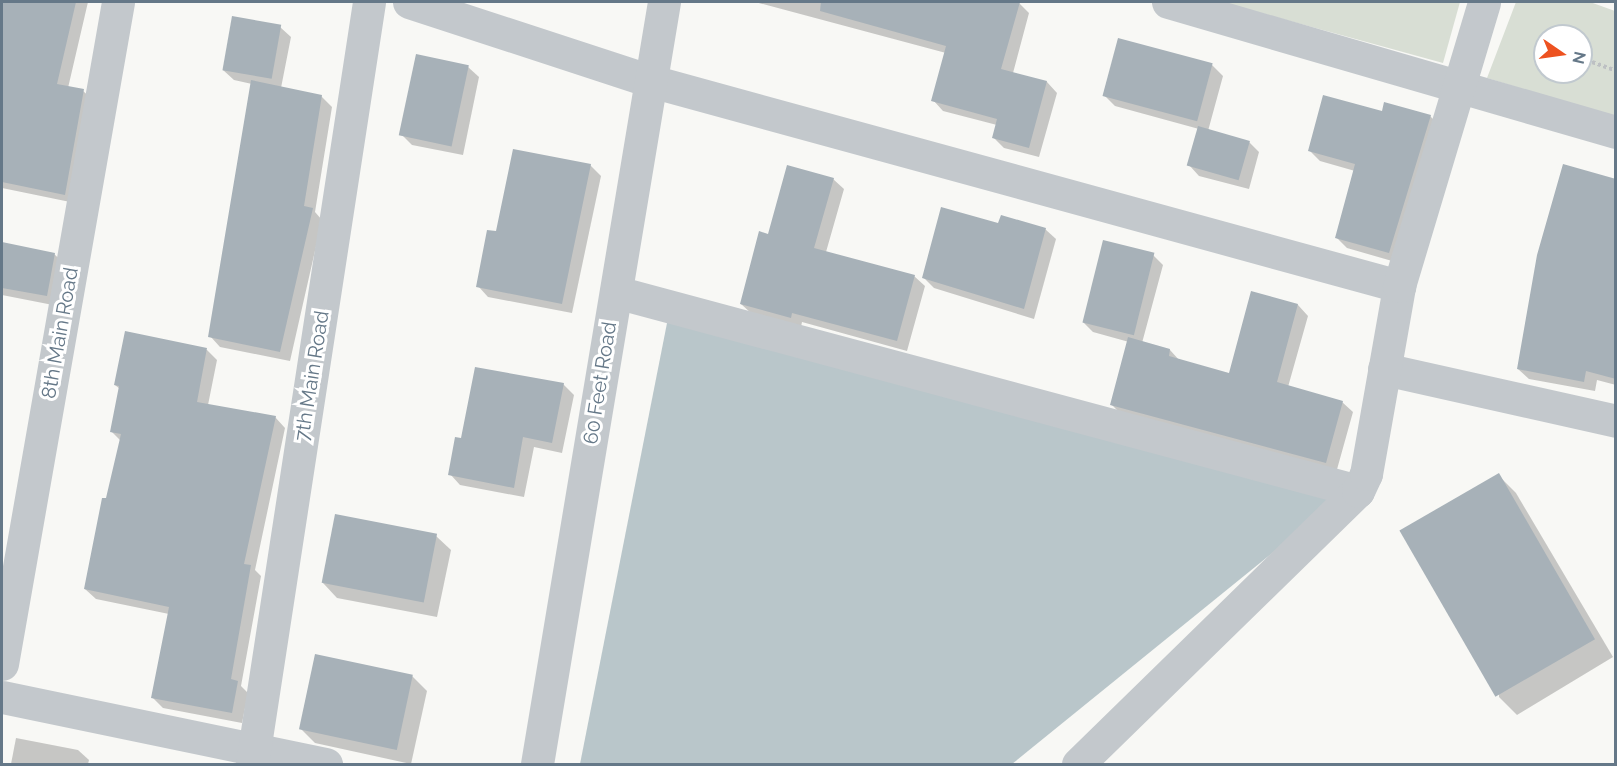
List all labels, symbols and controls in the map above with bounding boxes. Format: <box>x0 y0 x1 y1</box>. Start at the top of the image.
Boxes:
north arrow <box>1533 24 1593 84</box>
text: N <box>1568 50 1590 66</box>
street label: 8th Main Road <box>37 266 83 400</box>
street label: 7th Main Road <box>290 309 334 443</box>
street label: 60 Feet Road <box>578 320 622 446</box>

